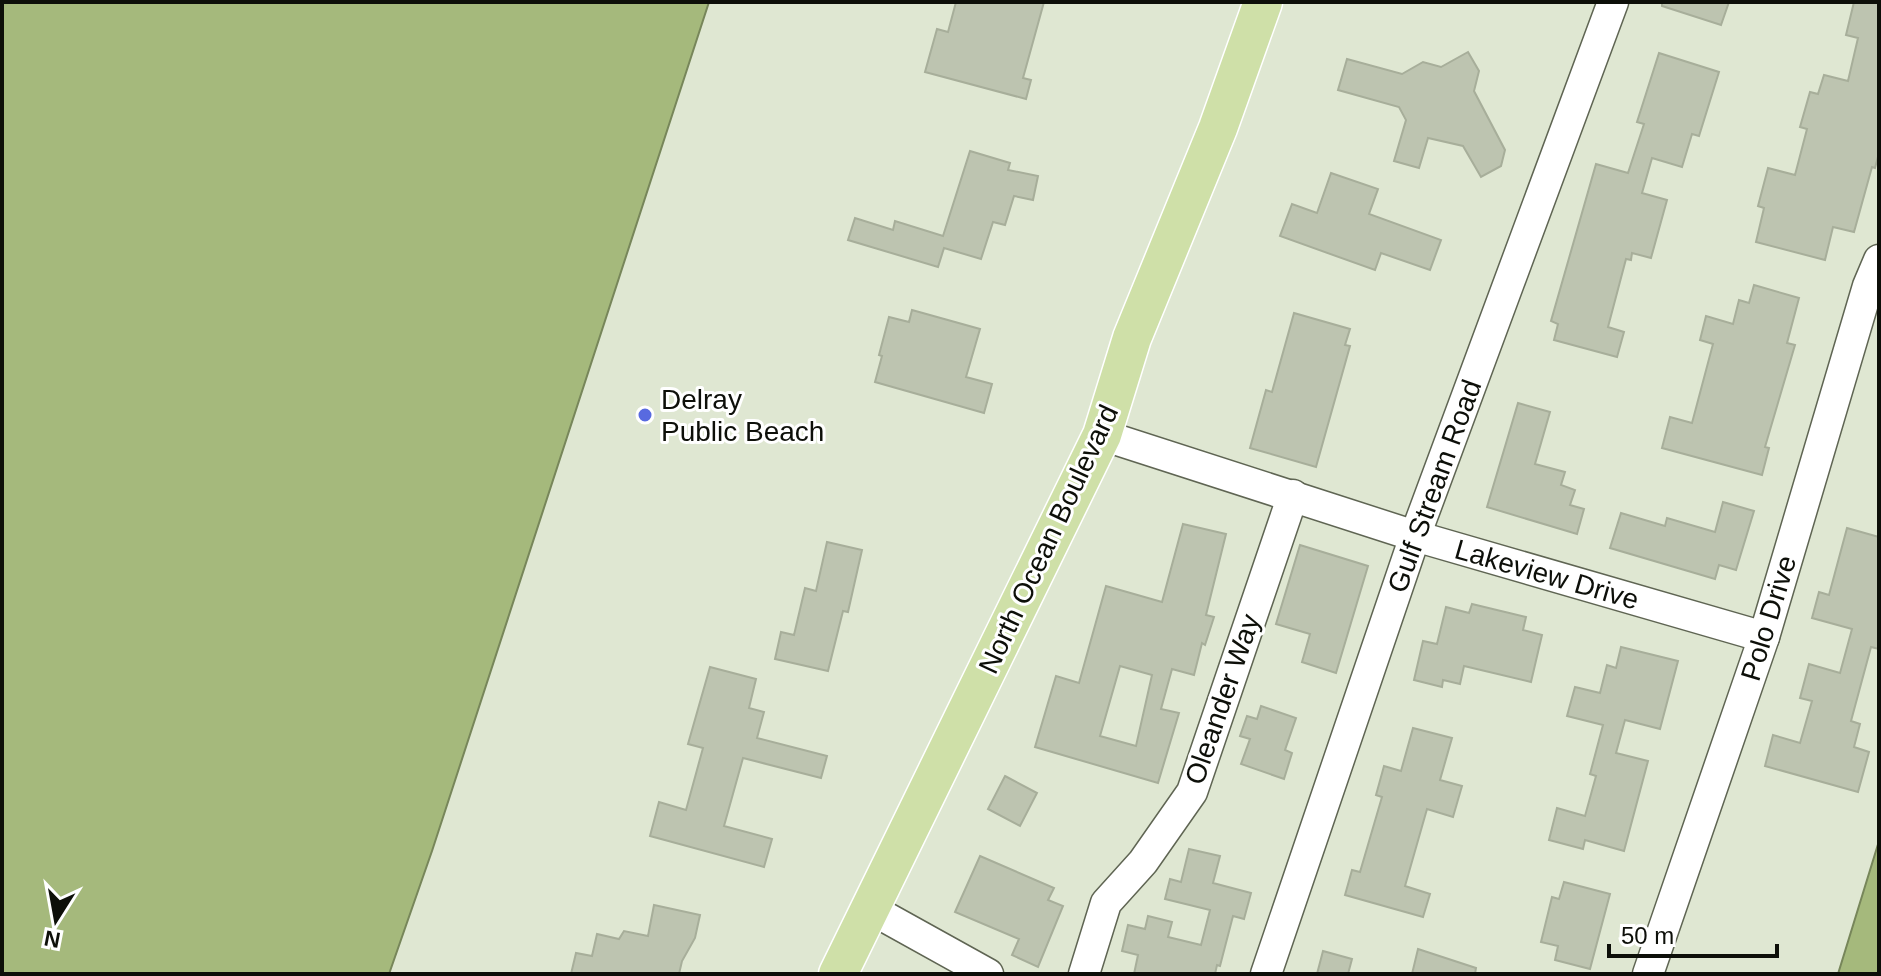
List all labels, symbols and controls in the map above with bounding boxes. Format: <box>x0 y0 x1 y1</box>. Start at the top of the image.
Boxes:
street label: Gulf Stream Road <box>1382 376 1487 597</box>
place label: Delray Public Beach <box>661 384 824 447</box>
street label: North Ocean Boulevard <box>973 400 1124 678</box>
marker: Delray Public Beach <box>636 406 654 424</box>
street label: Lakeview Drive <box>1451 533 1642 616</box>
street label: Polo Drive <box>1735 552 1802 684</box>
street label: Oleander Way <box>1179 610 1266 788</box>
north arrow <box>16 880 96 960</box>
scale bar <box>1609 908 1777 958</box>
text: 50 m <box>1621 922 1674 949</box>
text: N <box>42 925 62 953</box>

